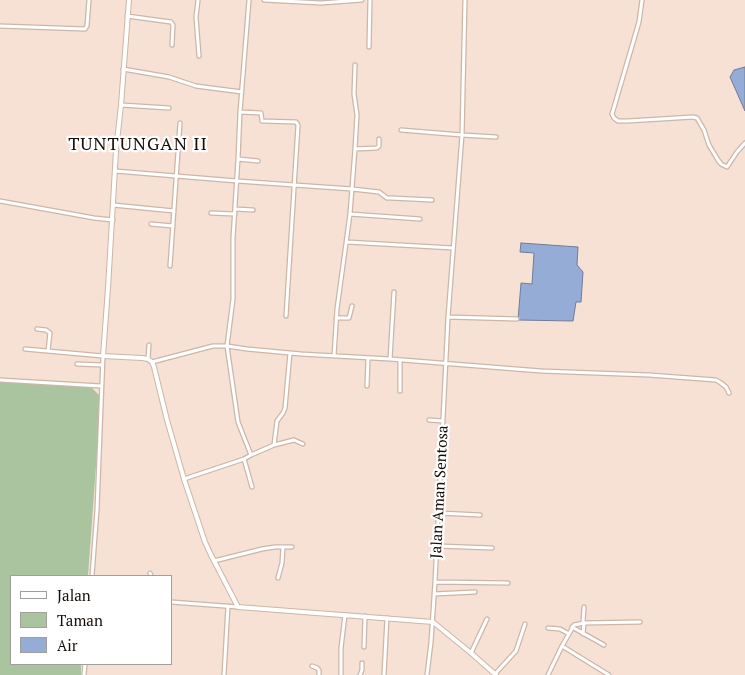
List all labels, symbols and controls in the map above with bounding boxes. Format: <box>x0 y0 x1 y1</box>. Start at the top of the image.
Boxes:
district label: TUNTUNGAN II <box>67 134 209 156</box>
street label: Jalan Aman Sentosa <box>428 425 452 559</box>
legend <box>10 575 172 665</box>
text: Jalan <box>57 585 91 605</box>
text: Taman <box>57 610 103 630</box>
text: Air <box>57 635 78 655</box>

